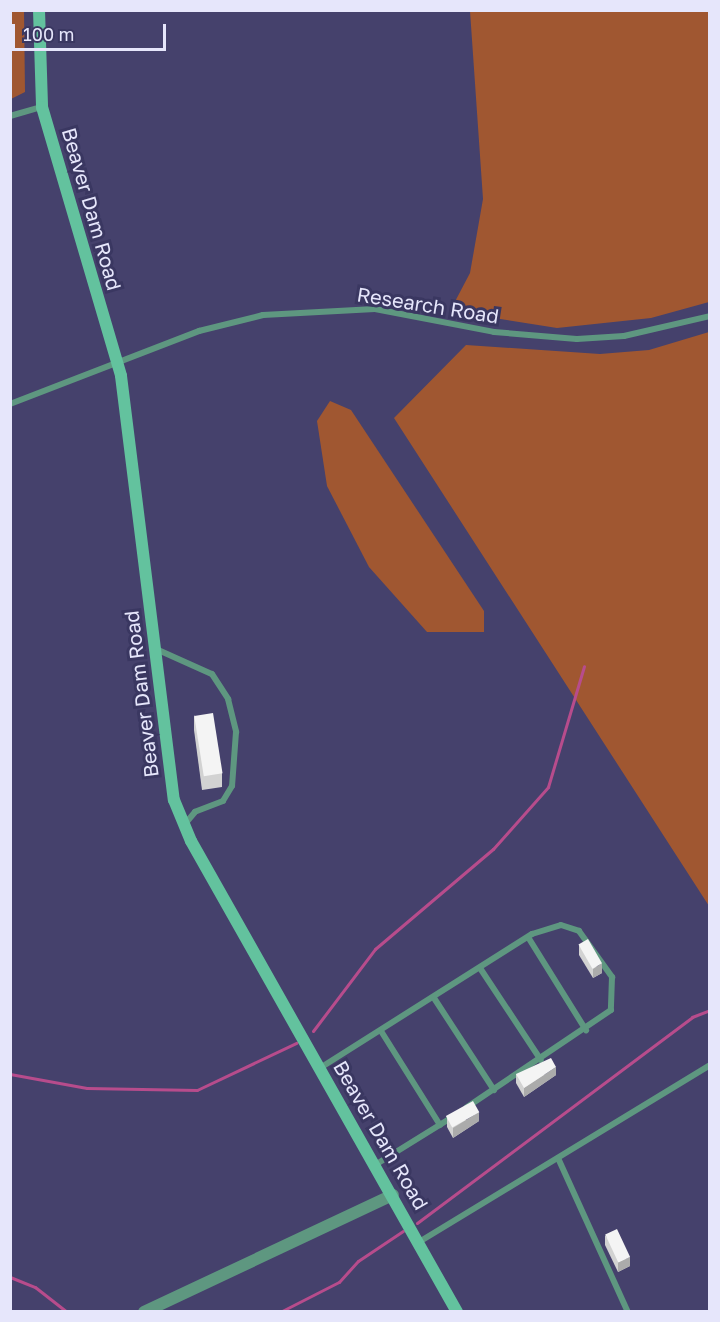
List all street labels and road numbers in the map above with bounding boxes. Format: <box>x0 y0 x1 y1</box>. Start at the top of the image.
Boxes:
street label: Beaver Dam Road <box>57 125 127 293</box>
street label: Research Road <box>355 282 501 328</box>
street label: Beaver Dam Road <box>119 609 163 779</box>
street label: Beaver Dam Road <box>329 1056 433 1214</box>

